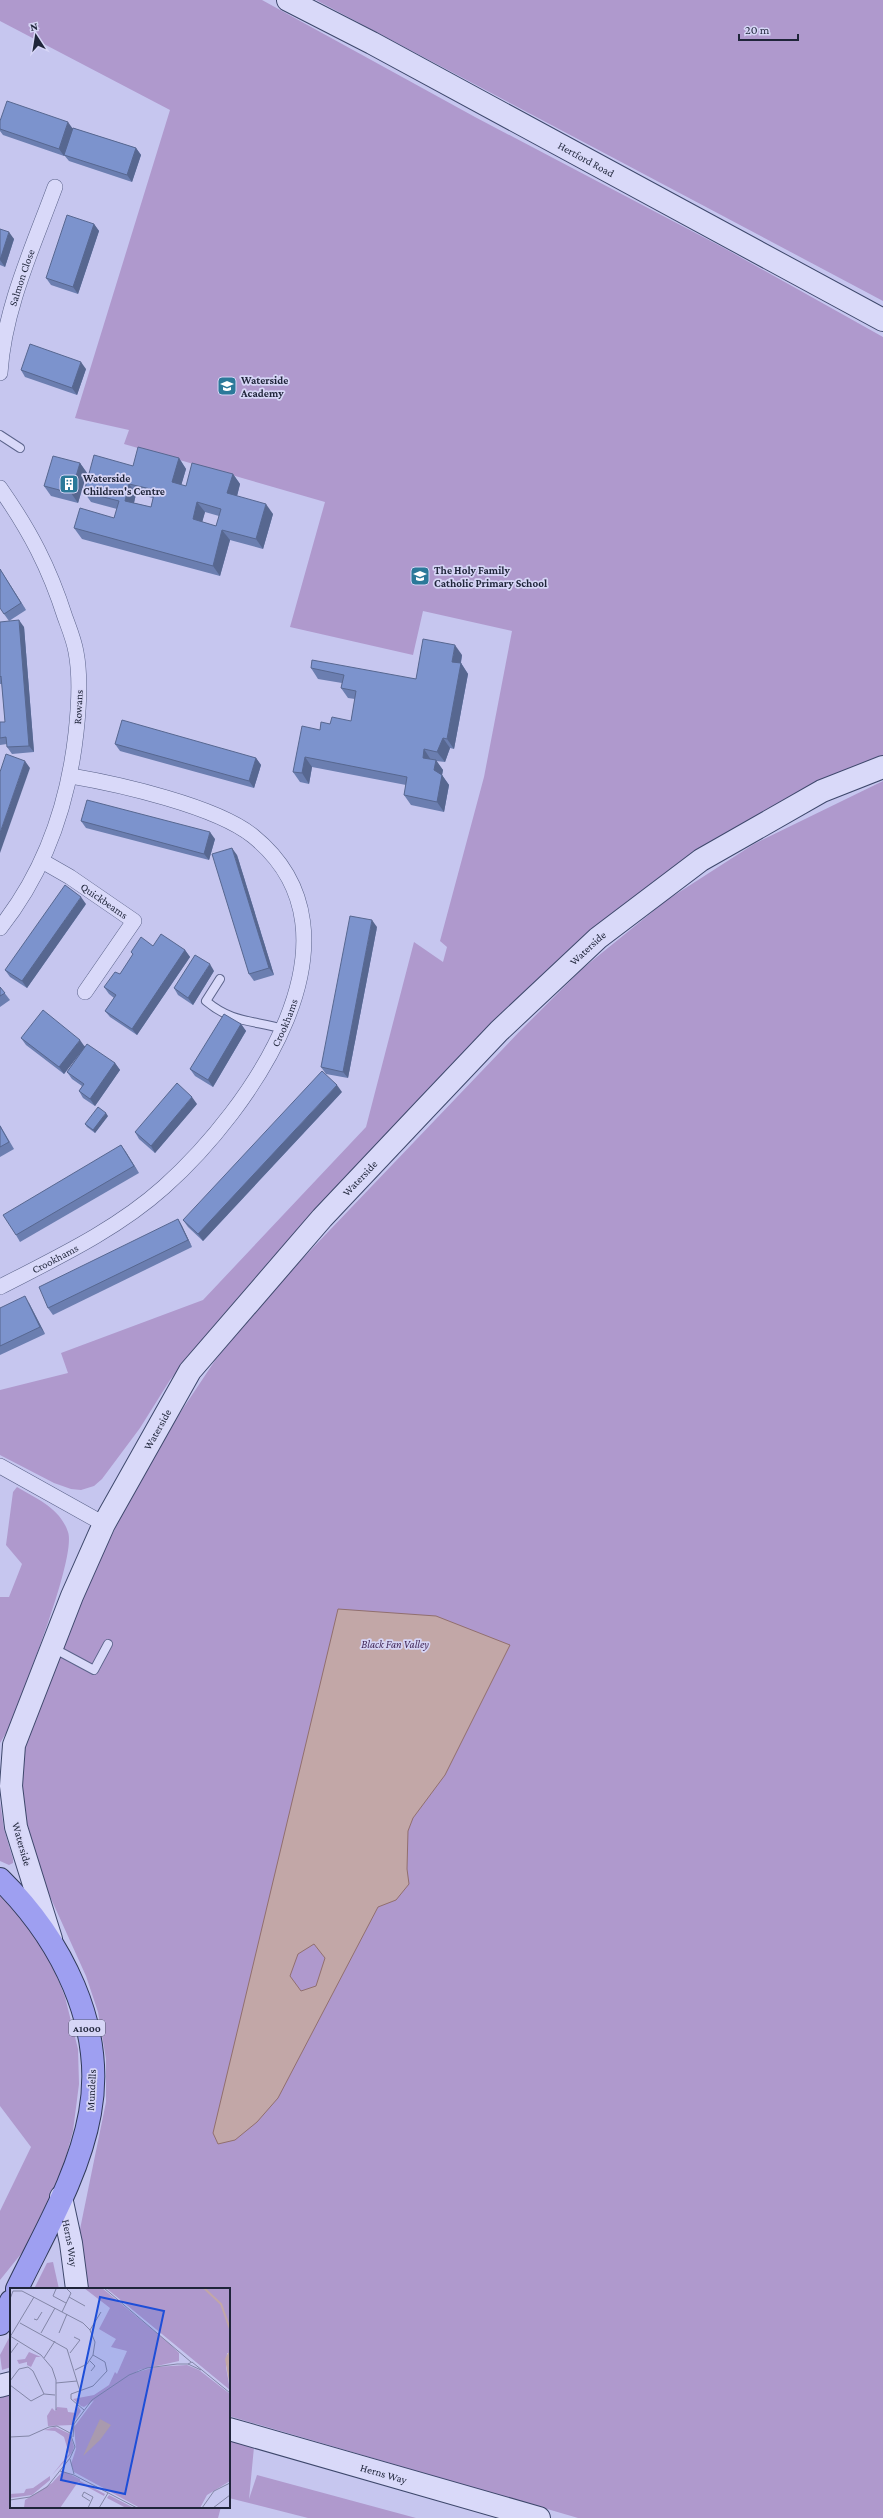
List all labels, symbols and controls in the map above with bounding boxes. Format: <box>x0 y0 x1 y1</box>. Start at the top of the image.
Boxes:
north arrow <box>16 16 56 56</box>
scale bar <box>739 16 798 42</box>
text: N <box>29 19 39 33</box>
text: 20 m <box>745 23 770 37</box>
street label: Hertford Road <box>556 139 617 179</box>
street label: Salmon Close <box>6 247 37 308</box>
place label: Waterside Academy <box>240 374 288 399</box>
school or university icon: Waterside Academy <box>216 375 238 397</box>
place label: Waterside Children's Centre <box>82 472 165 497</box>
building icon: Waterside Children's Centre <box>58 473 80 495</box>
place label: The Holy Family Catholic Primary School <box>434 564 548 589</box>
school or university icon: The Holy Family Catholic Primary School <box>409 565 431 587</box>
street label: Rowans <box>71 689 85 725</box>
street label: Quickbeams <box>79 880 130 921</box>
street label: Waterside <box>567 928 608 968</box>
street label: Crookhams <box>269 997 300 1049</box>
street label: Waterside <box>340 1158 380 1198</box>
street label: Crookhams <box>30 1241 80 1276</box>
street label: Waterside <box>141 1407 173 1452</box>
park label: Black Fan Valley <box>361 1638 429 1651</box>
street label: Waterside <box>10 1821 34 1867</box>
road number: A1000 <box>69 2020 105 2036</box>
street label: Mundells <box>84 2069 98 2111</box>
street label: Herns Way <box>60 2218 80 2269</box>
inset map <box>10 2288 230 2508</box>
street label: Herns Way <box>359 2461 409 2487</box>

